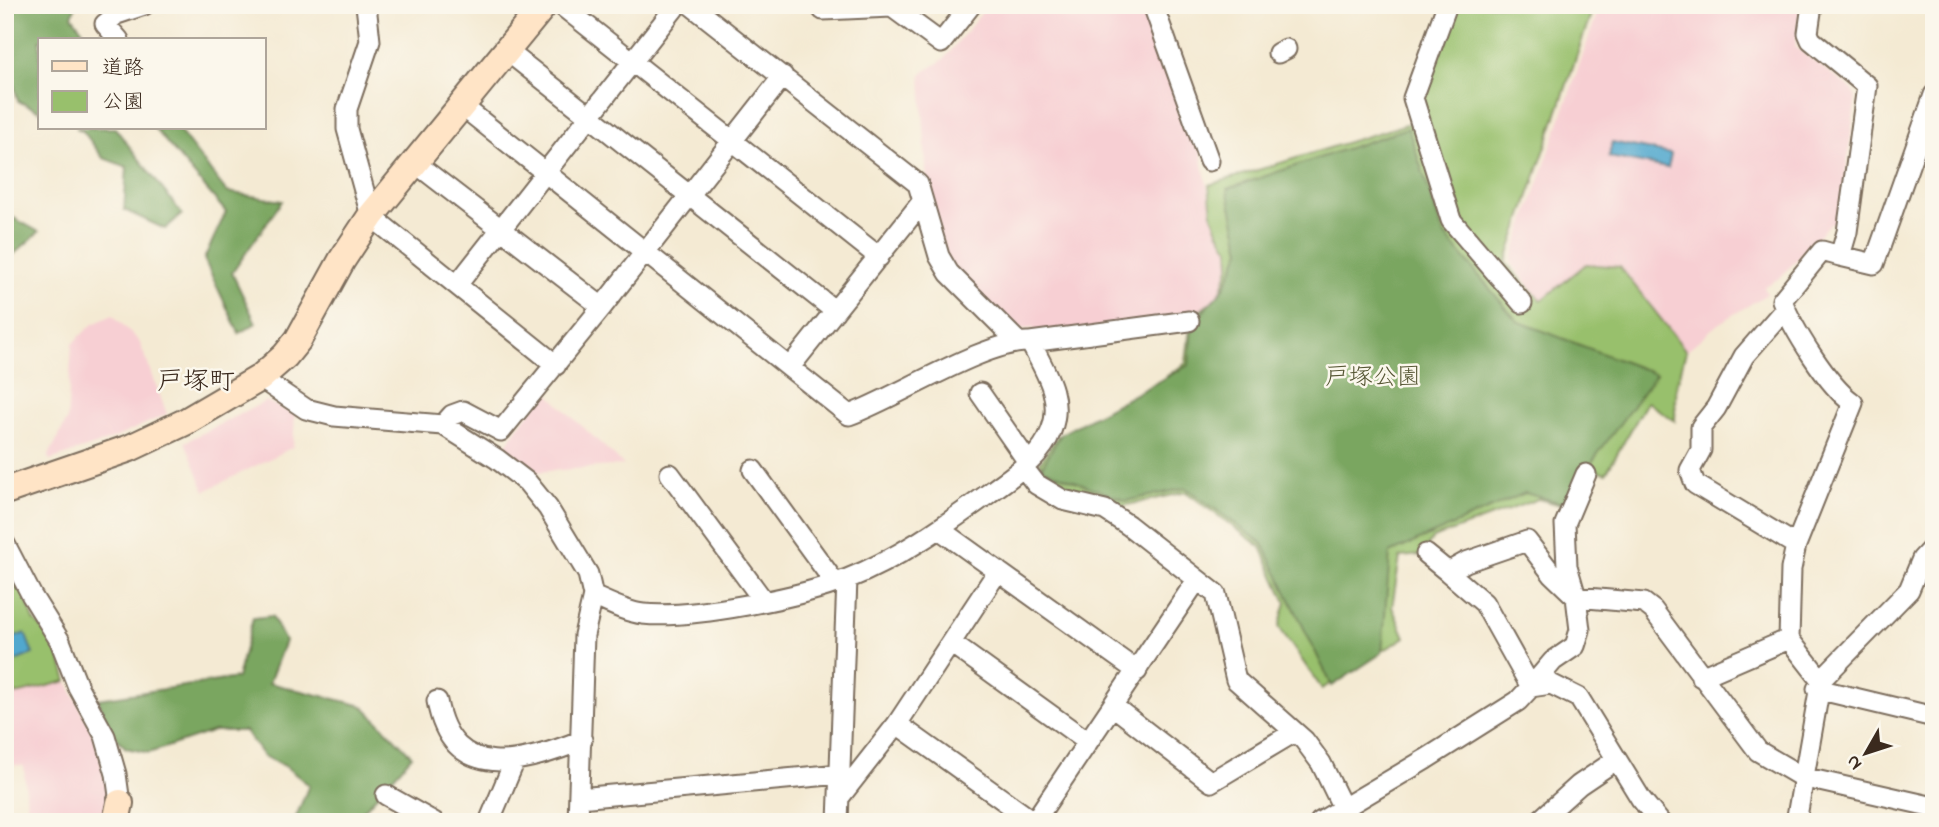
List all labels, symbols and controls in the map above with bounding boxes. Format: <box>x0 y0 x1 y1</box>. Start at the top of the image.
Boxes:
legend <box>38 38 266 130</box>
text: 道路 <box>102 54 144 84</box>
text: 公園 <box>102 88 144 118</box>
park label: 戸塚公園 <box>1325 361 1421 396</box>
district label: 戸塚町 <box>157 364 235 402</box>
north arrow <box>1830 718 1900 788</box>
text: N <box>1840 749 1869 776</box>

